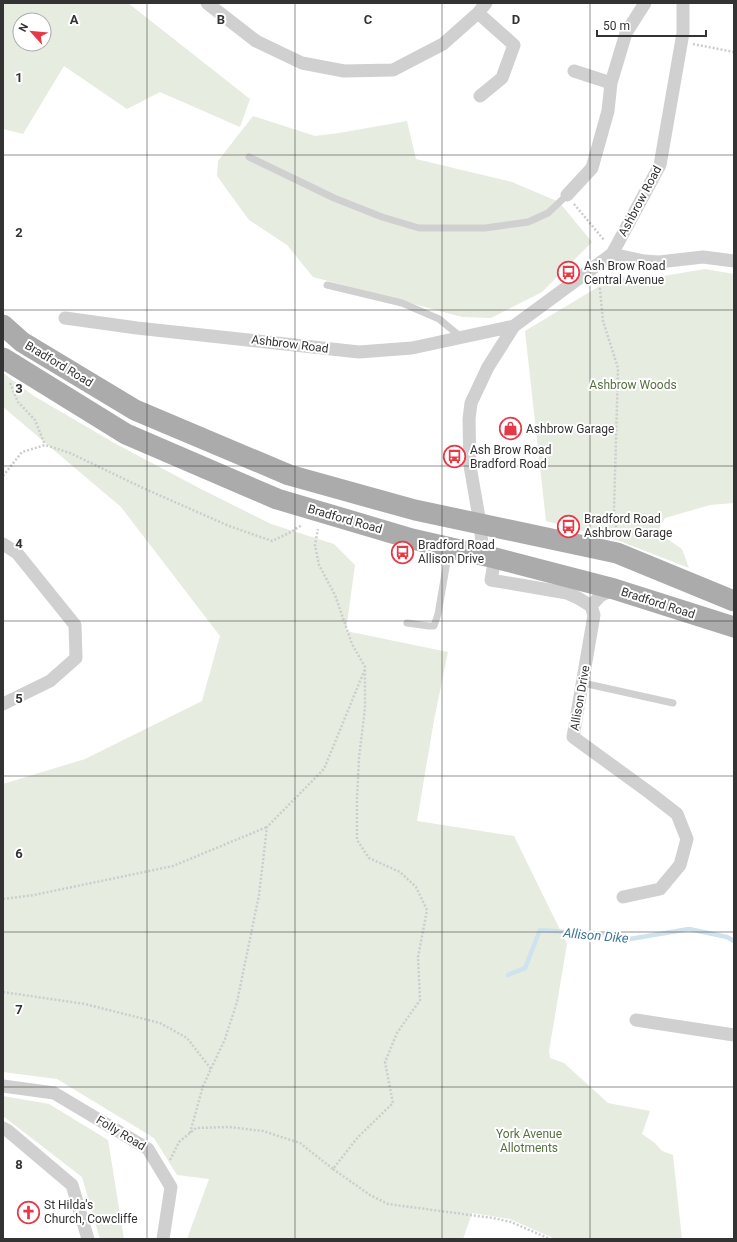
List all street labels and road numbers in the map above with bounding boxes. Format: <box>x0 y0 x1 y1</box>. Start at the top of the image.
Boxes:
street label: Ashbrow Road <box>616 163 664 239</box>
street label: Ashbrow Road <box>251 332 329 356</box>
street label: Bradford Road <box>22 338 96 390</box>
street label: Bradford Road <box>306 502 384 536</box>
street label: Bradford Road <box>619 584 697 622</box>
street label: Allison Drive <box>567 664 593 732</box>
street label: Folly Road <box>94 1113 148 1153</box>

